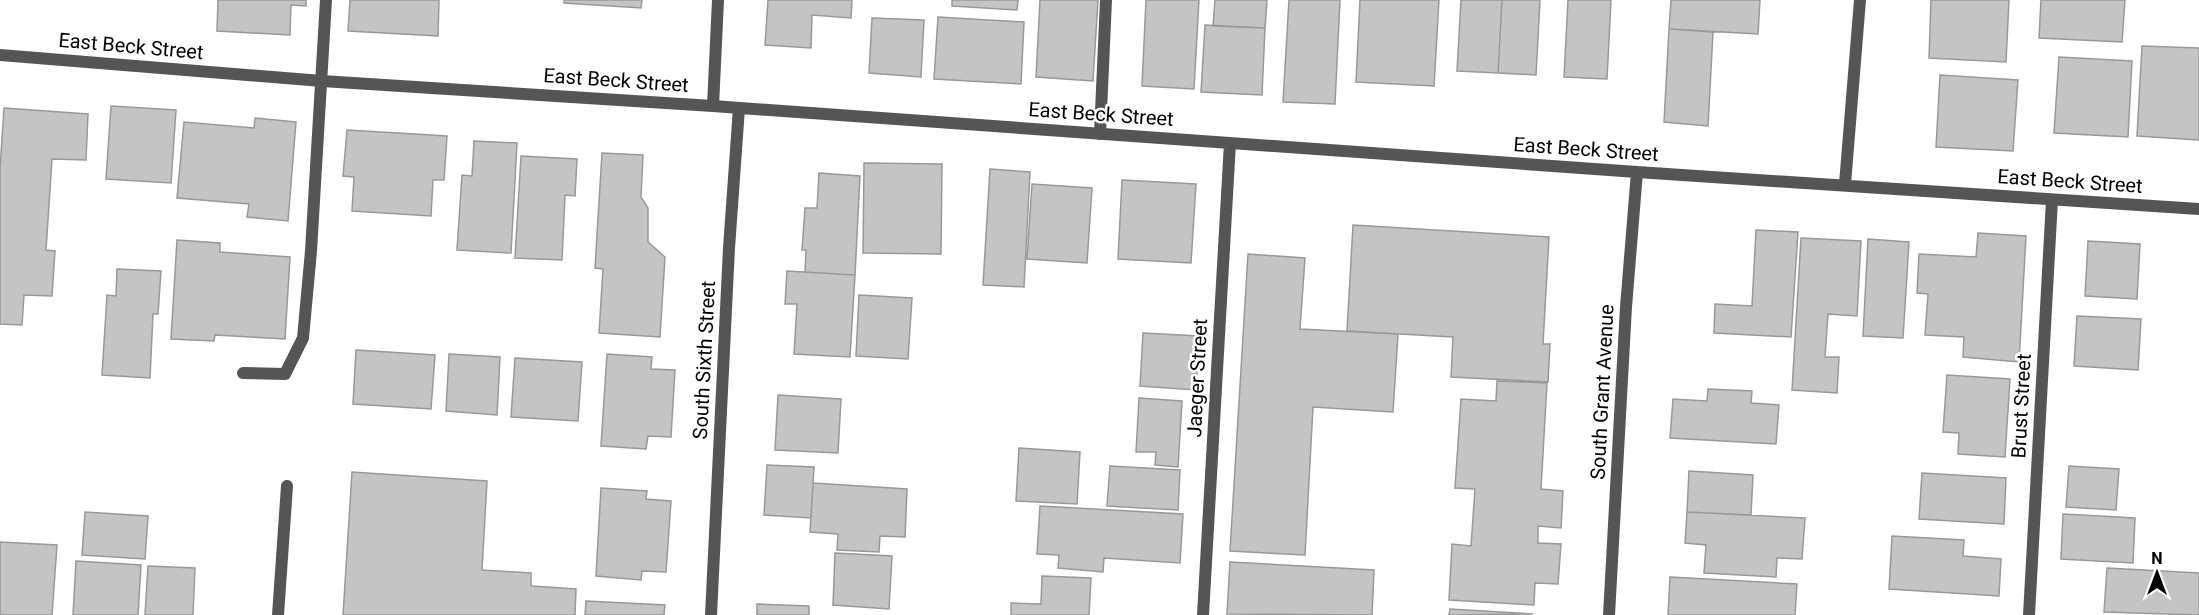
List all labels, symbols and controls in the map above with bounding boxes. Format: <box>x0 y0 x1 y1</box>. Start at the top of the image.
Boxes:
street label: East Beck Street <box>57 28 205 64</box>
street label: East Beck Street <box>543 63 689 97</box>
street label: East Beck Street <box>1028 97 1174 131</box>
street label: East Beck Street <box>1513 132 1659 166</box>
street label: East Beck Street <box>1997 164 2143 198</box>
street label: South Sixth Street <box>688 280 720 440</box>
street label: South Grant Avenue <box>1585 304 1619 480</box>
street label: Jaeger Street <box>1182 318 1212 438</box>
street label: Brust Street <box>2006 353 2036 459</box>
north arrow <box>2127 543 2187 603</box>
text: N <box>2151 549 2163 568</box>

